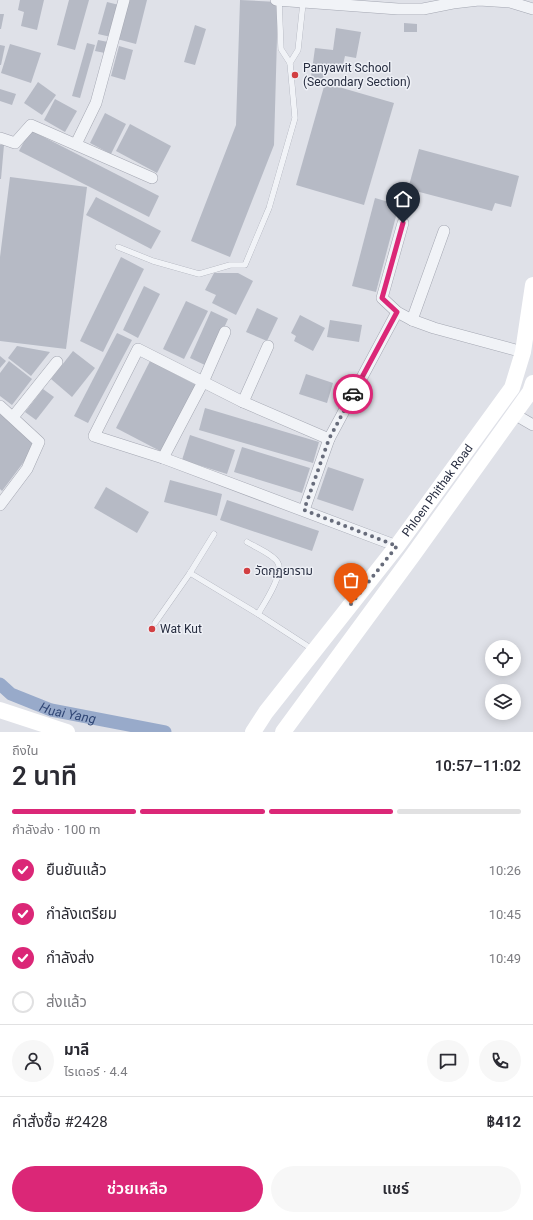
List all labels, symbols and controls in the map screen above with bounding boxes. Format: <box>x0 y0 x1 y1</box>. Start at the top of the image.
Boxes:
place label: Panyawit School (Secondary Section) <box>303 61 411 89</box>
marker: Panyawit School (Secondary Section) <box>290 70 300 80</box>
pin <box>386 182 420 223</box>
icon: home <box>392 188 414 210</box>
courier <box>333 374 373 414</box>
icon: car <box>342 383 364 405</box>
street label: Phloen Phithak Road <box>399 442 476 539</box>
pin <box>334 563 368 604</box>
place label: วัดกุฏยาราม <box>255 564 313 578</box>
marker: วัดกุฏยาราม <box>242 566 252 576</box>
icon: bag <box>340 569 362 591</box>
place label: Wat Kut <box>160 622 202 636</box>
marker: Wat Kut <box>147 624 157 634</box>
map controls <box>485 640 521 720</box>
button: locate <box>485 640 521 676</box>
button: layers <box>485 684 521 720</box>
water label: Huai Yang <box>38 699 97 726</box>
text: ถึงใน <box>12 743 38 758</box>
text: 10:57–11:02 <box>435 757 521 775</box>
text: 2 นาที <box>12 761 77 791</box>
text: กำลังส่ง · 100 m <box>12 822 100 837</box>
icon: check <box>12 859 34 881</box>
text: ยืนยันแล้ว <box>46 861 107 879</box>
text: 10:26 <box>489 863 521 878</box>
icon: check <box>12 903 34 925</box>
text: กำลังเตรียม <box>46 905 117 923</box>
text: 10:45 <box>489 907 521 922</box>
icon: check <box>12 947 34 969</box>
text: กำลังส่ง <box>46 949 94 967</box>
text: 10:49 <box>489 951 521 966</box>
text: ส่งแล้ว <box>46 993 87 1011</box>
button: person <box>12 1040 54 1082</box>
button: chat <box>427 1040 469 1082</box>
button: phone <box>479 1040 521 1082</box>
text: มาลี <box>64 1041 89 1059</box>
text: ไรเดอร์ · 4.4 <box>64 1064 128 1079</box>
text: คำสั่งซื้อ #2428 <box>12 1113 108 1131</box>
text: ฿412 <box>486 1113 521 1131</box>
button: ช่วยเหลือ <box>12 1166 263 1212</box>
button: แชร์ <box>271 1166 521 1212</box>

